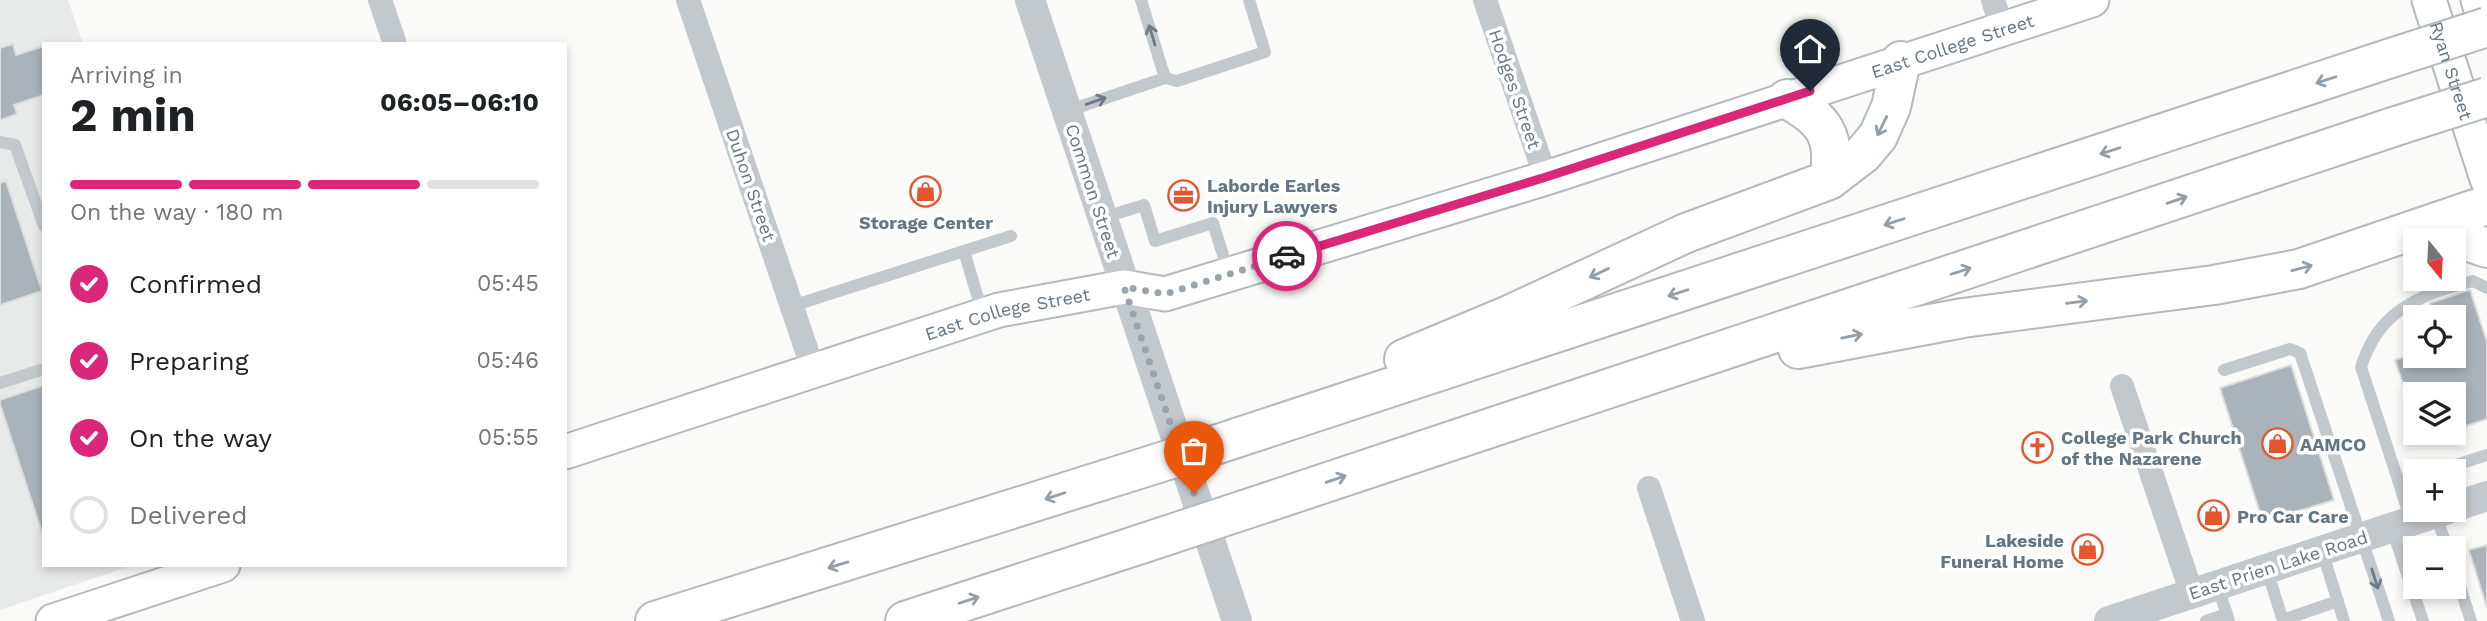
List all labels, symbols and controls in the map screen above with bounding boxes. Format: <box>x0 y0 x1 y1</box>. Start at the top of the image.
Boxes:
street label: East College Street <box>1868 9 2037 82</box>
pin <box>1780 19 1840 91</box>
street label: Ryan Street <box>2426 19 2478 123</box>
one-way arrow <box>1144 24 1157 46</box>
street label: Hodges Street <box>1485 27 1545 152</box>
icon: home <box>1791 30 1829 68</box>
text: Arriving in <box>70 62 183 89</box>
one-way arrow <box>2316 75 2338 87</box>
text: 06:05–06:10 <box>380 87 539 117</box>
text: 2 min <box>70 88 196 142</box>
one-way arrow <box>1085 94 1107 106</box>
one-way arrow <box>1875 115 1888 136</box>
street label: Common Street <box>1061 121 1125 261</box>
street label: Duhon Street <box>722 126 780 244</box>
one-way arrow <box>2100 146 2122 158</box>
shop icon: Storage Center <box>909 175 943 209</box>
place label: Laborde Earles Injury Lawyers <box>1207 175 1341 217</box>
office icon: Laborde Earles Injury Lawyers <box>1167 178 1201 212</box>
one-way arrow <box>2166 193 2188 205</box>
text: On the way · 180 m <box>70 199 283 226</box>
place label: Storage Center <box>859 212 993 233</box>
one-way arrow <box>1883 216 1905 229</box>
courier <box>1252 221 1322 291</box>
north arrow <box>2403 228 2466 290</box>
map controls <box>2403 228 2466 599</box>
icon: car <box>1268 237 1306 275</box>
one-way arrow <box>2290 261 2313 274</box>
one-way arrow <box>1950 264 1972 277</box>
icon: check <box>70 265 108 303</box>
one-way arrow <box>1589 267 1610 281</box>
text: Confirmed <box>129 269 262 299</box>
text: 05:45 <box>477 270 539 297</box>
street label: East College Street <box>922 283 1092 344</box>
one-way arrow <box>1667 287 1689 300</box>
one-way arrow <box>2065 295 2088 308</box>
button: locate <box>2403 305 2466 368</box>
one-way arrow <box>1840 329 1863 343</box>
icon: check <box>70 342 108 380</box>
text: Preparing <box>129 346 249 376</box>
text: 05:46 <box>476 347 539 374</box>
button: layers <box>2403 382 2466 445</box>
icon: check <box>70 419 108 457</box>
pin <box>1164 421 1224 493</box>
text: On the way <box>129 423 272 453</box>
text: 05:55 <box>478 424 539 451</box>
place label: College Park Church of the Nazarene <box>2061 427 2242 469</box>
shop icon: AAMCO <box>2260 427 2294 461</box>
church icon: College Park Church of the Nazarene <box>2021 430 2055 464</box>
icon: bag <box>1175 432 1213 470</box>
place label: AAMCO <box>2300 434 2366 455</box>
button: + <box>2403 459 2466 522</box>
one-way arrow <box>1324 472 1346 484</box>
one-way arrow <box>1044 491 1066 503</box>
shop icon: Pro Car Care <box>2197 499 2231 533</box>
text: Delivered <box>129 500 248 530</box>
place label: Pro Car Care <box>2237 506 2349 527</box>
street label: East Prien Lake Road <box>2186 526 2370 604</box>
place label: Lakeside Funeral Home <box>1940 530 2064 572</box>
shop icon: Lakeside Funeral Home <box>2070 533 2104 567</box>
button: − <box>2403 536 2466 599</box>
one-way arrow <box>827 559 849 572</box>
one-way arrow <box>2370 568 2382 590</box>
one-way arrow <box>958 593 980 605</box>

